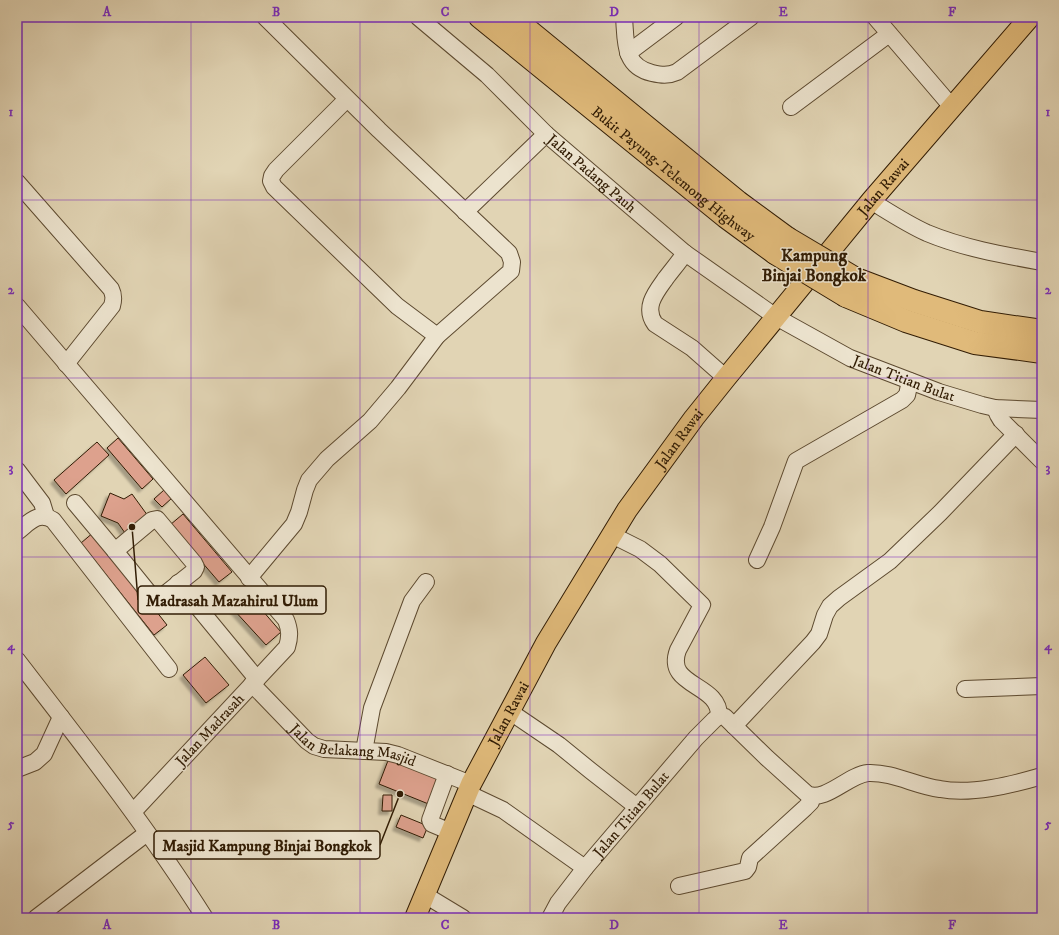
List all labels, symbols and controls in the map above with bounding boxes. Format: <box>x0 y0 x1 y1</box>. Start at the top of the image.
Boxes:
text: A <box>102 4 112 20</box>
text: B <box>272 4 280 20</box>
text: C <box>441 4 450 20</box>
text: D <box>609 4 619 20</box>
text: E <box>778 4 788 20</box>
text: F <box>948 4 957 20</box>
street label: Bukit Payung-Telemong Highway <box>588 102 760 246</box>
text: 1 <box>9 104 14 120</box>
text: 1 <box>1046 104 1051 120</box>
street label: Jalan Padang Pauh <box>542 128 641 217</box>
street label: Jalan Rawai <box>852 154 913 221</box>
district label: Kampung Binjai Bongkok <box>762 245 867 287</box>
text: 2 <box>8 282 15 298</box>
text: 2 <box>1045 282 1052 298</box>
street label: Jalan Titian Bulat <box>848 350 957 406</box>
street label: Jalan Rawai <box>649 404 707 474</box>
text: 3 <box>9 460 14 476</box>
text: 3 <box>1046 460 1051 476</box>
callout: Madrasah Mazahirul Ulum <box>138 586 326 614</box>
text: Madrasah Mazahirul Ulum <box>146 591 318 611</box>
text: 4 <box>6 638 15 655</box>
text: 4 <box>1043 638 1052 655</box>
street label: Jalan Rawai <box>483 678 533 751</box>
street label: Jalan Madrasah <box>170 690 249 772</box>
street label: Jalan Belakang Masjid <box>284 718 419 771</box>
street label: Jalan Titian Bulat <box>587 767 673 863</box>
text: 5 <box>7 816 15 832</box>
text: 5 <box>1044 816 1052 832</box>
callout: Masjid Kampung Binjai Bongkok <box>154 831 380 859</box>
text: Masjid Kampung Binjai Bongkok <box>162 836 373 856</box>
text: A <box>102 917 112 933</box>
text: B <box>272 917 280 933</box>
text: C <box>441 917 450 933</box>
text: D <box>609 917 619 933</box>
text: E <box>778 917 788 933</box>
text: F <box>948 917 957 933</box>

